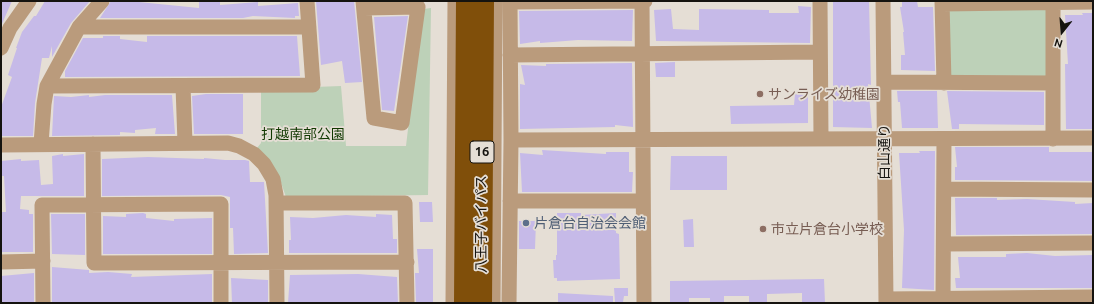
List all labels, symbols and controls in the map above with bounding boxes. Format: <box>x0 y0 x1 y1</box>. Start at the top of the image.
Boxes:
north arrow <box>1042 12 1082 52</box>
text: N <box>1053 37 1064 50</box>
place label: サンライズ幼稚園 <box>768 86 880 102</box>
marker: サンライズ幼稚園 <box>755 89 765 99</box>
street label: 白山通り <box>876 124 892 180</box>
park label: 打越南部公園 <box>261 126 345 142</box>
road number: 16 <box>470 141 494 163</box>
street label: 八王子バイパス <box>473 175 489 273</box>
place label: 片倉台自治会会館 <box>534 215 646 231</box>
marker: 片倉台自治会会館 <box>521 218 531 228</box>
place label: 市立片倉台小学校 <box>771 221 883 237</box>
marker: 市立片倉台小学校 <box>758 224 768 234</box>

